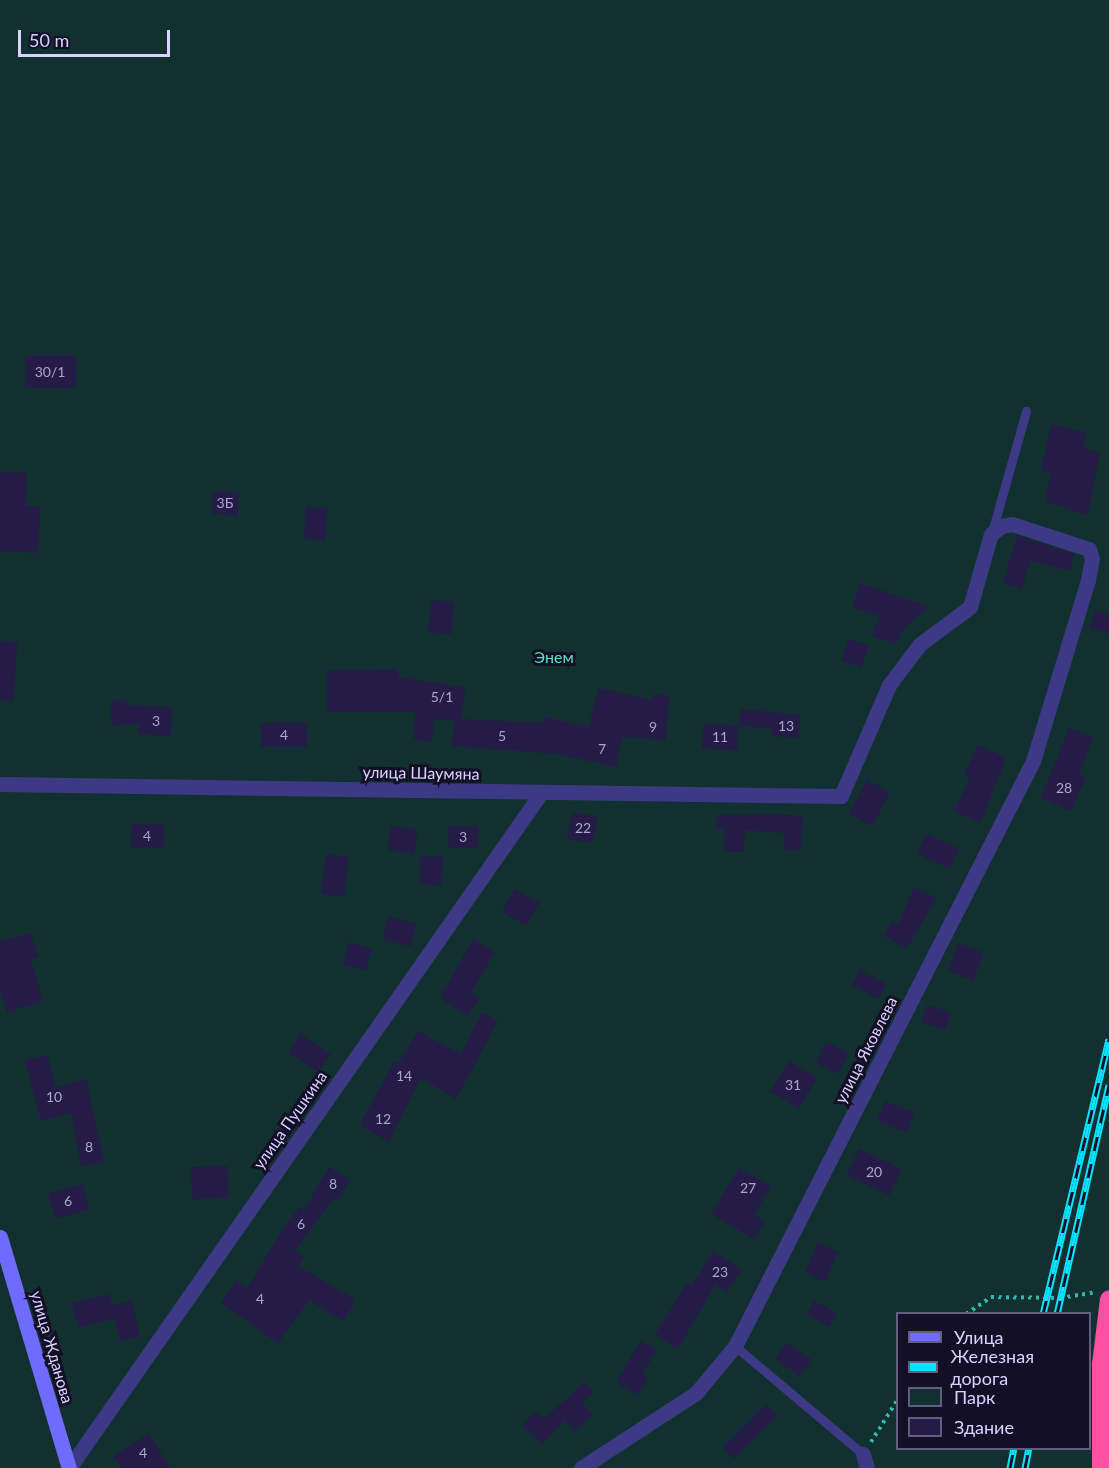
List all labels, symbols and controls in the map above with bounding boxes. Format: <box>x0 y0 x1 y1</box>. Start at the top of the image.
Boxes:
scale bar <box>21 18 172 56</box>
text: 50 m <box>29 29 69 51</box>
house number: 30/1 <box>35 364 65 380</box>
house number: 3Б <box>217 495 233 511</box>
park label: Энем <box>534 647 574 667</box>
house number: 5/1 <box>431 689 453 705</box>
house number: 3 <box>152 713 160 729</box>
house number: 13 <box>778 718 794 734</box>
house number: 9 <box>649 719 657 735</box>
house number: 4 <box>280 727 288 743</box>
house number: 5 <box>498 728 506 744</box>
house number: 11 <box>712 729 728 745</box>
house number: 7 <box>598 741 606 757</box>
street label: улица Шаумяна <box>362 762 480 784</box>
house number: 28 <box>1056 780 1072 796</box>
house number: 22 <box>575 820 591 836</box>
house number: 4 <box>143 828 151 844</box>
house number: 3 <box>459 829 467 845</box>
street label: улица Яковлева <box>831 994 901 1106</box>
street label: улица Пушкина <box>249 1067 331 1173</box>
house number: 14 <box>396 1068 412 1084</box>
house number: 31 <box>785 1077 801 1093</box>
house number: 10 <box>46 1089 62 1105</box>
house number: 12 <box>375 1111 391 1127</box>
house number: 8 <box>85 1139 93 1155</box>
house number: 20 <box>866 1164 882 1180</box>
house number: 8 <box>329 1176 337 1192</box>
house number: 27 <box>740 1180 756 1196</box>
house number: 6 <box>64 1193 72 1209</box>
house number: 6 <box>297 1216 305 1232</box>
house number: 23 <box>712 1264 728 1280</box>
street label: улица Жданова <box>27 1288 77 1406</box>
house number: 4 <box>256 1291 264 1307</box>
legend <box>896 1312 1091 1450</box>
text: Улица <box>954 1326 1004 1348</box>
text: Железная дорога <box>950 1345 1034 1389</box>
text: Парк <box>954 1386 995 1408</box>
text: Здание <box>954 1416 1014 1438</box>
house number: 4 <box>139 1445 147 1461</box>

